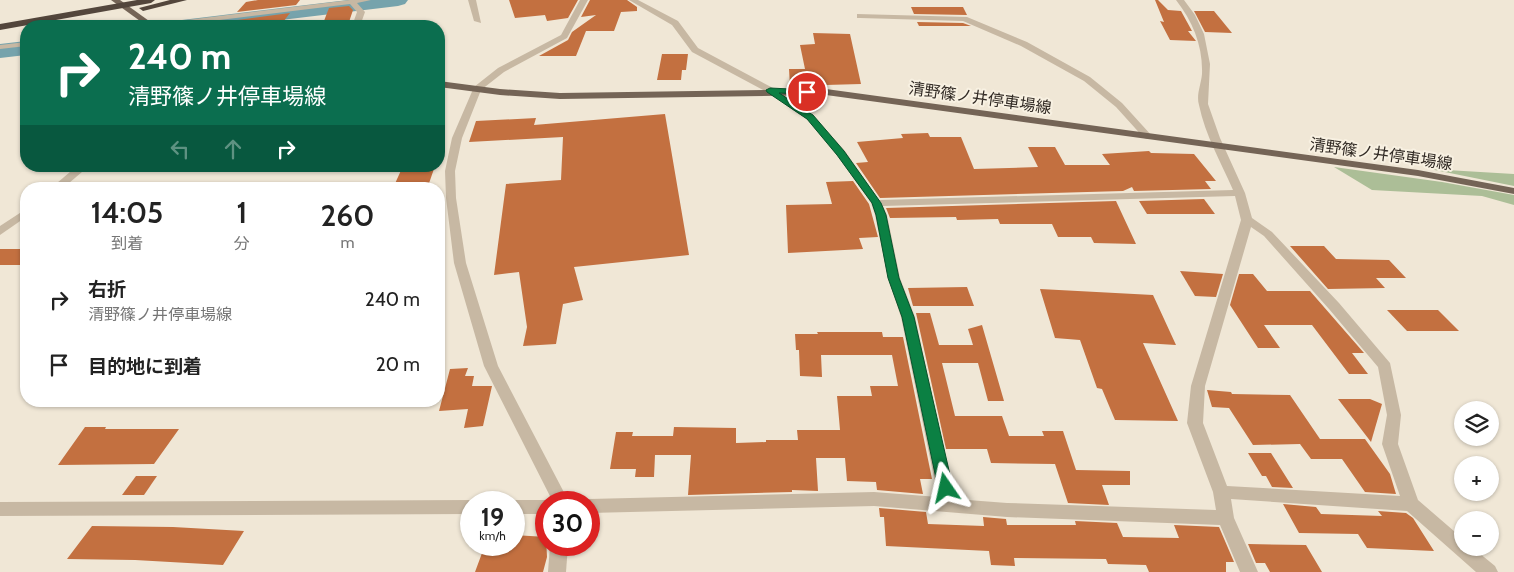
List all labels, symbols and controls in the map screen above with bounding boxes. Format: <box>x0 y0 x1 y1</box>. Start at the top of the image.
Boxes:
text: 240 m <box>128 35 231 78</box>
icon: right <box>45 40 110 105</box>
pin <box>786 71 828 113</box>
icon: arrive <box>793 78 821 106</box>
street label: 清野篠ノ井停車場線 <box>907 79 1053 117</box>
text: 清野篠ノ井停車場線 <box>128 83 326 110</box>
icon: left <box>166 135 194 163</box>
icon: ahead <box>219 135 247 163</box>
icon: right <box>272 135 300 163</box>
street label: 清野篠ノ井停車場線 <box>1308 135 1454 173</box>
text: 14:05 <box>91 194 163 231</box>
text: 1 <box>237 194 247 231</box>
text: 260 <box>321 197 374 234</box>
text: m <box>340 233 354 252</box>
text: 到着 <box>111 234 143 253</box>
text: 分 <box>234 234 250 253</box>
text: 右折 <box>88 278 126 301</box>
icon: right <box>45 286 73 314</box>
text: 240 m <box>365 288 420 311</box>
text: 清野篠ノ井停車場線 <box>88 305 232 324</box>
icon: arrive <box>45 351 73 379</box>
text: 20 m <box>376 353 420 376</box>
text: 目的地に到着 <box>88 355 202 378</box>
map controls <box>1454 401 1499 556</box>
button: layers <box>1454 401 1499 446</box>
button: + <box>1454 456 1499 501</box>
position arrow <box>919 461 971 513</box>
speed limit sign: 30 <box>535 491 600 556</box>
text: 19 <box>481 502 504 532</box>
button: − <box>1454 511 1499 556</box>
text: km/h <box>479 528 506 543</box>

